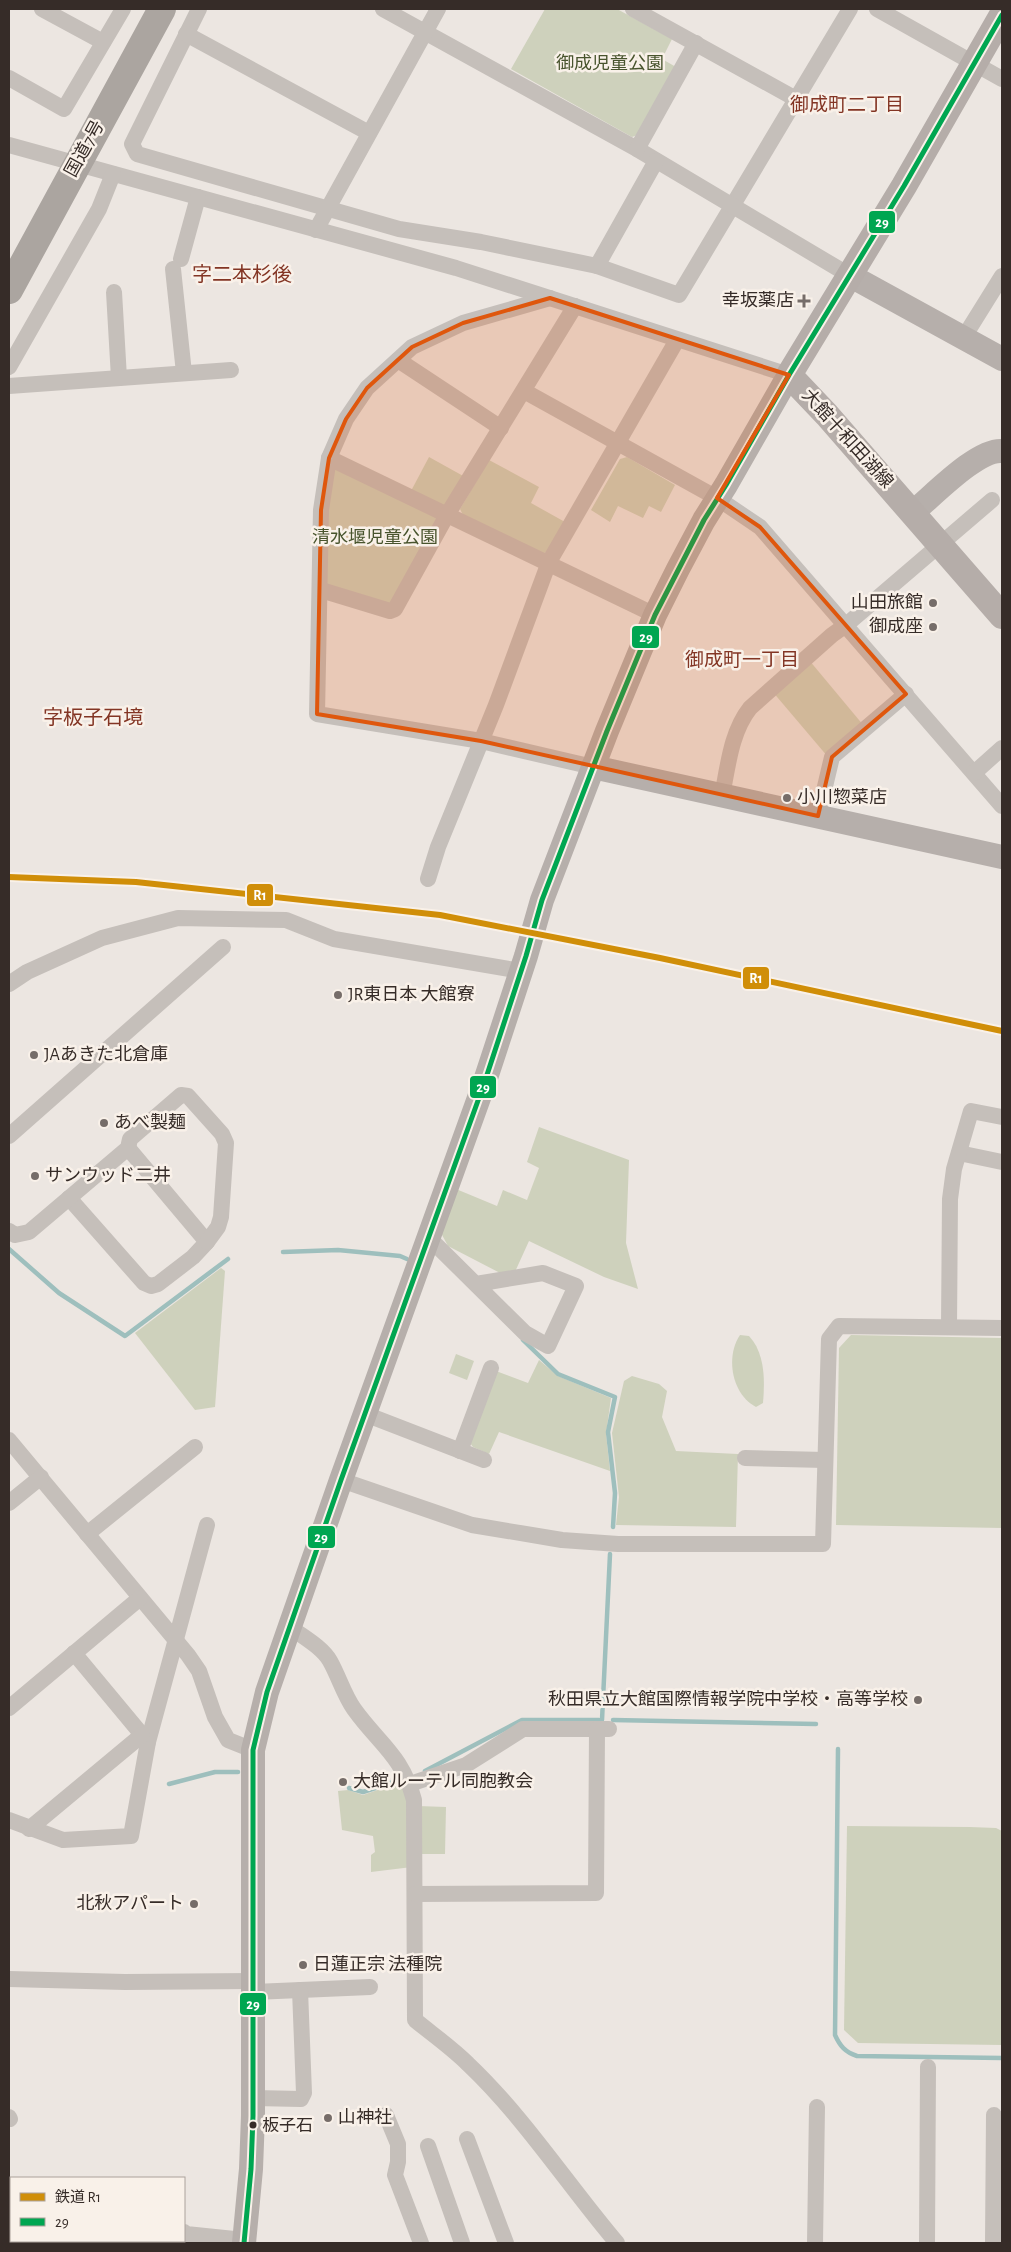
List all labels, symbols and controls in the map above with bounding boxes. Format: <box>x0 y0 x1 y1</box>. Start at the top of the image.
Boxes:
park label: 御成児童公園 <box>556 53 664 73</box>
district label: 御成町二丁目 <box>790 94 904 115</box>
street label: 国道7号 <box>60 117 108 180</box>
line badge: 29 <box>868 210 896 234</box>
text: 29 <box>875 216 889 230</box>
district label: 字二本杉後 <box>192 263 292 285</box>
place label: 幸坂薬店 <box>722 291 794 310</box>
marker: 幸坂薬店 <box>798 295 810 307</box>
street label: 大館十和田湖線 <box>798 385 897 492</box>
park label: 清水堰児童公園 <box>312 528 438 547</box>
place label: 山田旅館 <box>851 592 923 612</box>
marker: 山田旅館 <box>927 597 939 609</box>
place label: 御成座 <box>869 616 923 636</box>
marker: 御成座 <box>927 621 939 633</box>
line badge: 29 <box>631 625 660 649</box>
text: 29 <box>639 631 653 645</box>
district label: 御成町一丁目 <box>685 649 799 670</box>
district label: 字板子石境 <box>43 706 143 728</box>
place label: 小川惣菜店 <box>797 787 887 807</box>
marker: 小川惣菜店 <box>781 792 793 804</box>
line badge: R1 <box>246 883 274 907</box>
text: R1 <box>253 889 267 903</box>
line badge: R1 <box>742 966 770 990</box>
text: R1 <box>749 972 763 986</box>
place label: JR東日本 大館寮 <box>348 985 475 1004</box>
marker: JR東日本 大館寮 <box>332 989 344 1001</box>
place label: JAあきた北倉庫 <box>44 1044 168 1064</box>
marker: JAあきた北倉庫 <box>28 1049 40 1061</box>
line badge: 29 <box>469 1075 497 1099</box>
text: 29 <box>476 1081 490 1095</box>
place label: あべ製麺 <box>114 1112 186 1132</box>
marker: あべ製麺 <box>98 1117 110 1129</box>
place label: サンウッド二井 <box>45 1165 171 1185</box>
marker: サンウッド二井 <box>29 1170 41 1182</box>
line badge: 29 <box>307 1525 336 1549</box>
text: 29 <box>314 1531 328 1545</box>
place label: 秋田県立大館国際情報学院中学校・高等学校 <box>548 1689 908 1709</box>
marker: 秋田県立大館国際情報学院中学校・高等学校 <box>912 1694 924 1706</box>
place label: 大館ルーテル同胞教会 <box>353 1771 533 1791</box>
marker: 大館ルーテル同胞教会 <box>337 1776 349 1788</box>
place label: 北秋アパート <box>76 1893 184 1913</box>
marker: 北秋アパート <box>188 1898 200 1910</box>
place label: 日蓮正宗 法種院 <box>313 1955 442 1974</box>
marker: 日蓮正宗 法種院 <box>297 1959 309 1971</box>
line badge: 29 <box>239 1992 267 2016</box>
text: 29 <box>246 1998 260 2012</box>
place label: 山神社 <box>338 2108 392 2127</box>
marker: 山神社 <box>322 2112 334 2124</box>
place label: 板子石 <box>262 2117 313 2134</box>
marker: 板子石 <box>248 2120 258 2130</box>
legend <box>10 2177 185 2242</box>
text: 鉄道 R1 <box>55 2189 101 2205</box>
text: 29 <box>55 2215 69 2230</box>

